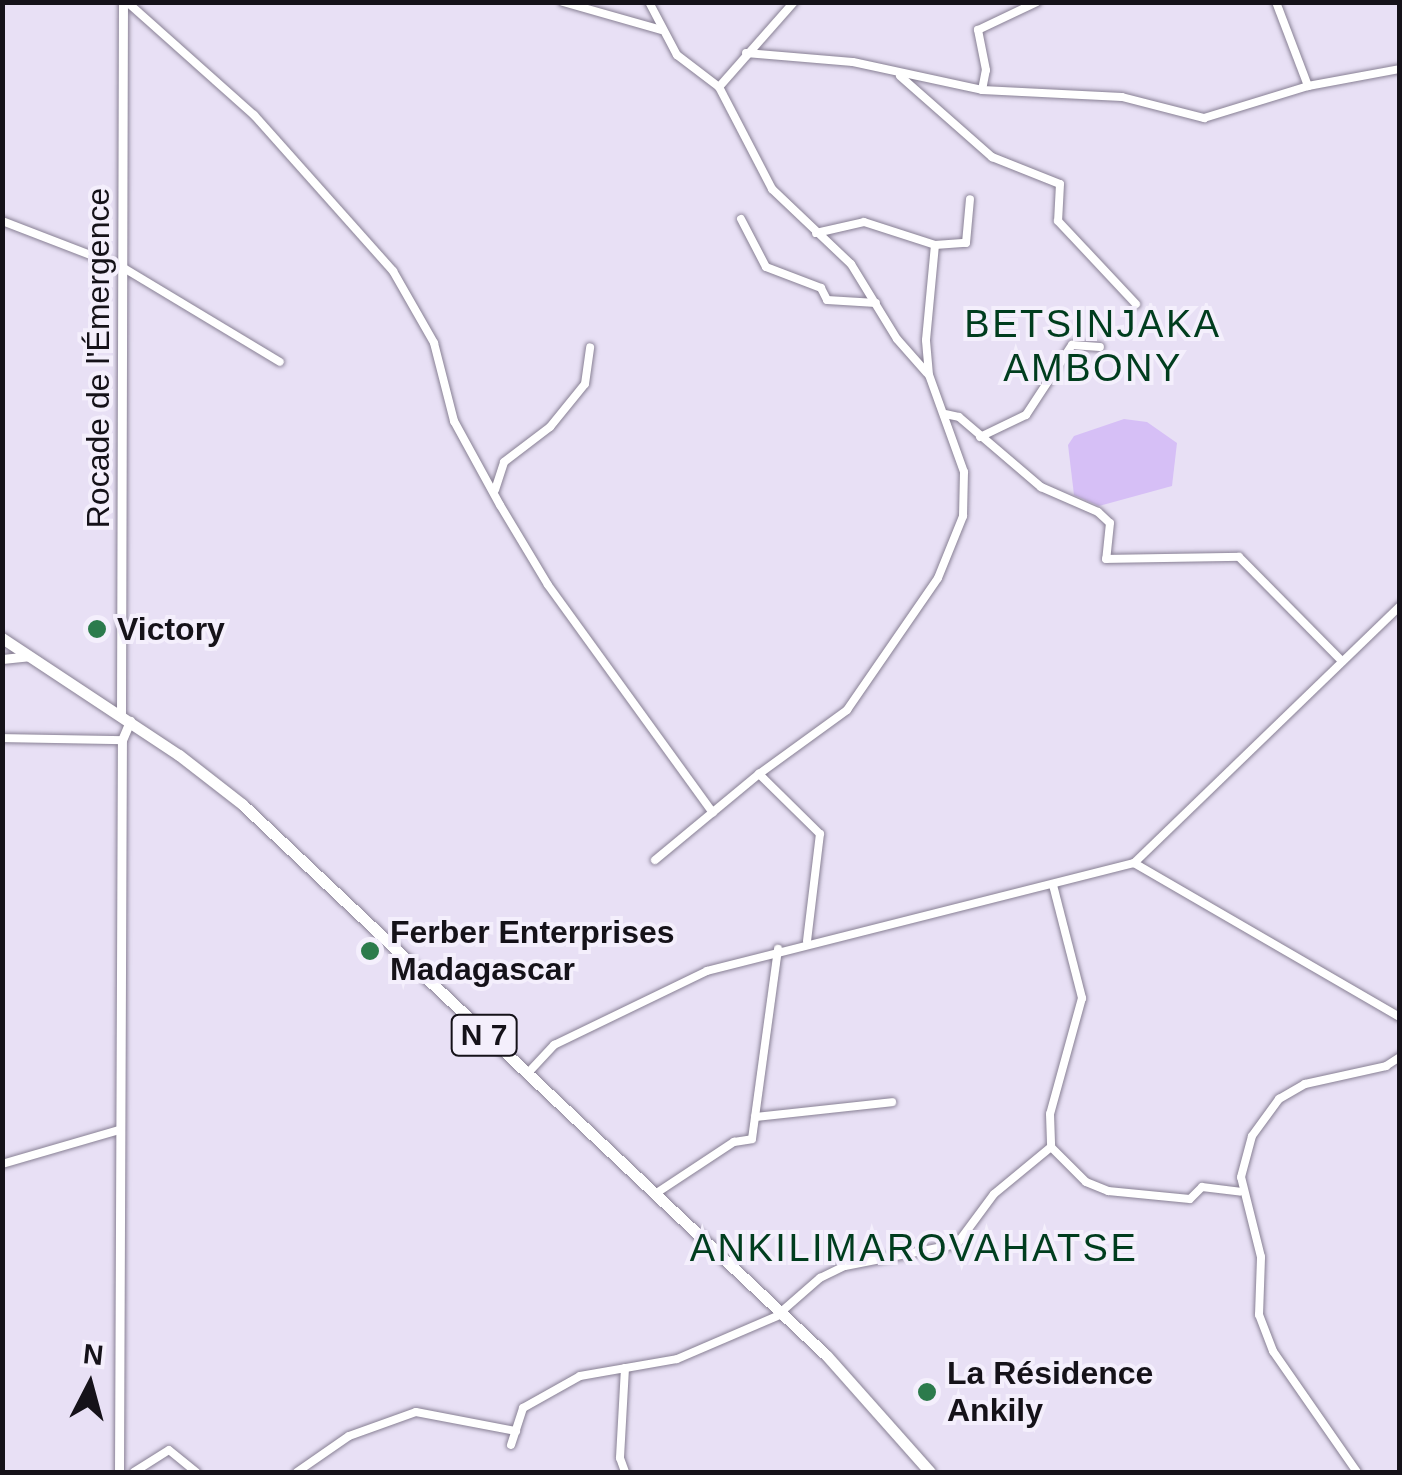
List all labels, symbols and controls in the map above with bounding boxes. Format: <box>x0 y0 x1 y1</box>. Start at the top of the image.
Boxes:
street label: Rocade de l'Émergence <box>79 188 117 528</box>
district label: BETSINJAKA AMBONY <box>964 302 1222 392</box>
place label: Victory <box>117 610 225 648</box>
marker: Victory <box>86 618 108 640</box>
place label: Ferber Enterprises Madagascar <box>390 914 675 989</box>
marker: Ferber Enterprises Madagascar <box>359 940 381 962</box>
road number: N 7 <box>449 1010 519 1060</box>
district label: ANKILIMAROVAHATSE <box>690 1226 1138 1272</box>
north arrow <box>40 1335 140 1435</box>
text: N <box>81 1338 105 1371</box>
place label: La Résidence Ankily <box>947 1355 1153 1430</box>
marker: La Résidence Ankily <box>916 1381 938 1403</box>

